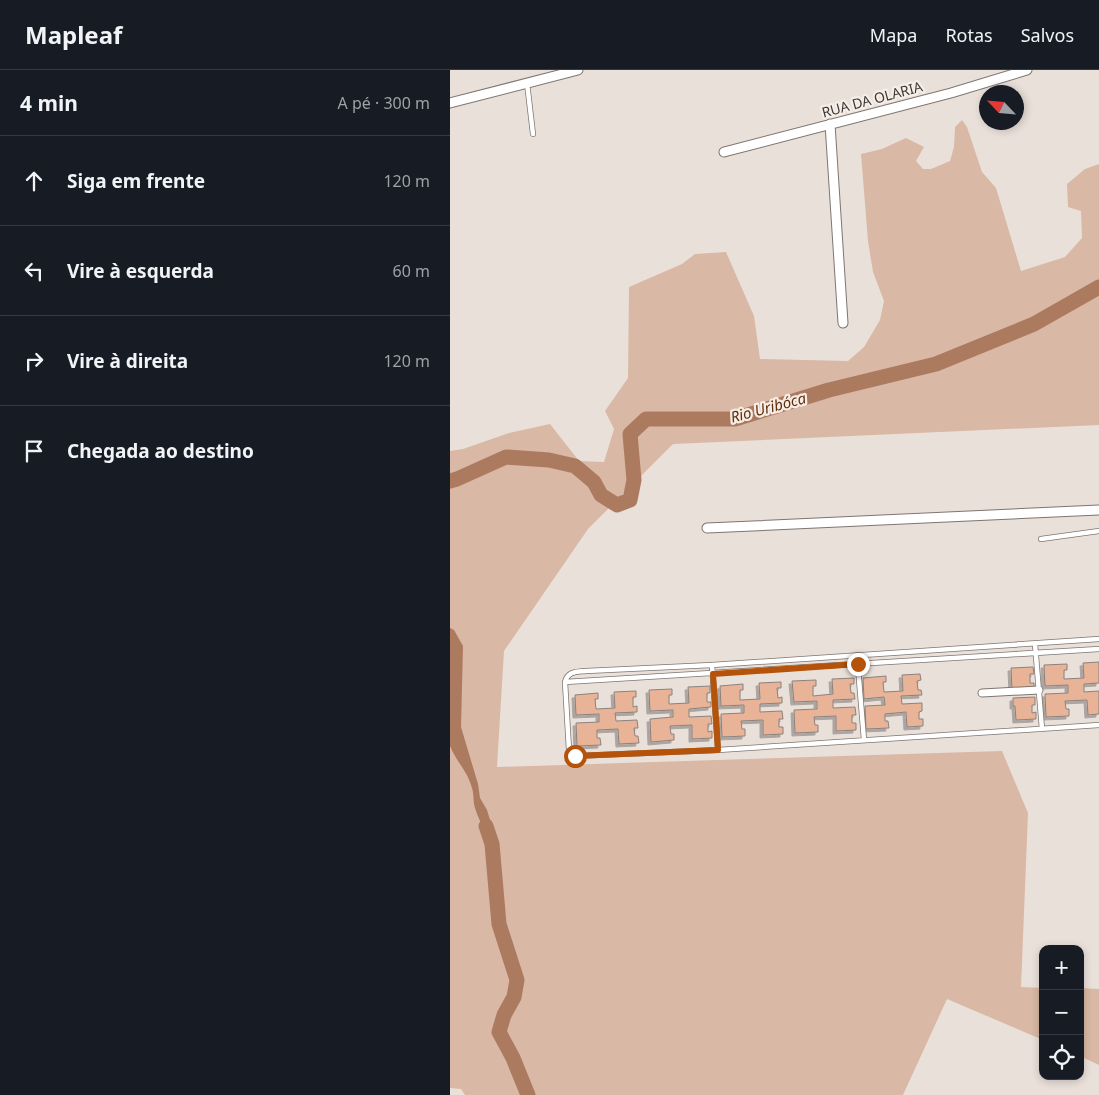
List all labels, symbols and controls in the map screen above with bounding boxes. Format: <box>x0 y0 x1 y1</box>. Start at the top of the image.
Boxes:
text: Mapleaf <box>25 18 122 51</box>
text: Mapa <box>870 23 917 47</box>
text: Rotas <box>945 23 993 47</box>
text: Salvos <box>1021 23 1074 47</box>
street label: RUA DA OLARIA <box>820 76 925 122</box>
north arrow <box>979 85 1024 130</box>
text: 4 min <box>20 89 78 117</box>
text: A pé · 300 m <box>338 92 430 114</box>
icon: ahead <box>20 167 48 195</box>
text: Siga em frente <box>67 168 205 194</box>
text: 120 m <box>383 170 430 192</box>
icon: left <box>20 257 48 285</box>
text: Vire à esquerda <box>67 258 214 284</box>
text: 60 m <box>393 260 430 282</box>
icon: right <box>20 347 48 375</box>
text: Vire à direita <box>67 348 188 374</box>
text: 120 m <box>383 350 430 372</box>
water label: Rio Uribóca <box>728 387 808 427</box>
icon: arrive <box>20 437 48 465</box>
text: Chegada ao destino <box>67 438 254 464</box>
route end <box>847 653 870 676</box>
route start <box>564 745 587 768</box>
map controls <box>1039 945 1084 1080</box>
button: + <box>1039 945 1084 990</box>
button: − <box>1039 990 1084 1035</box>
button: locate <box>1039 1035 1084 1080</box>

